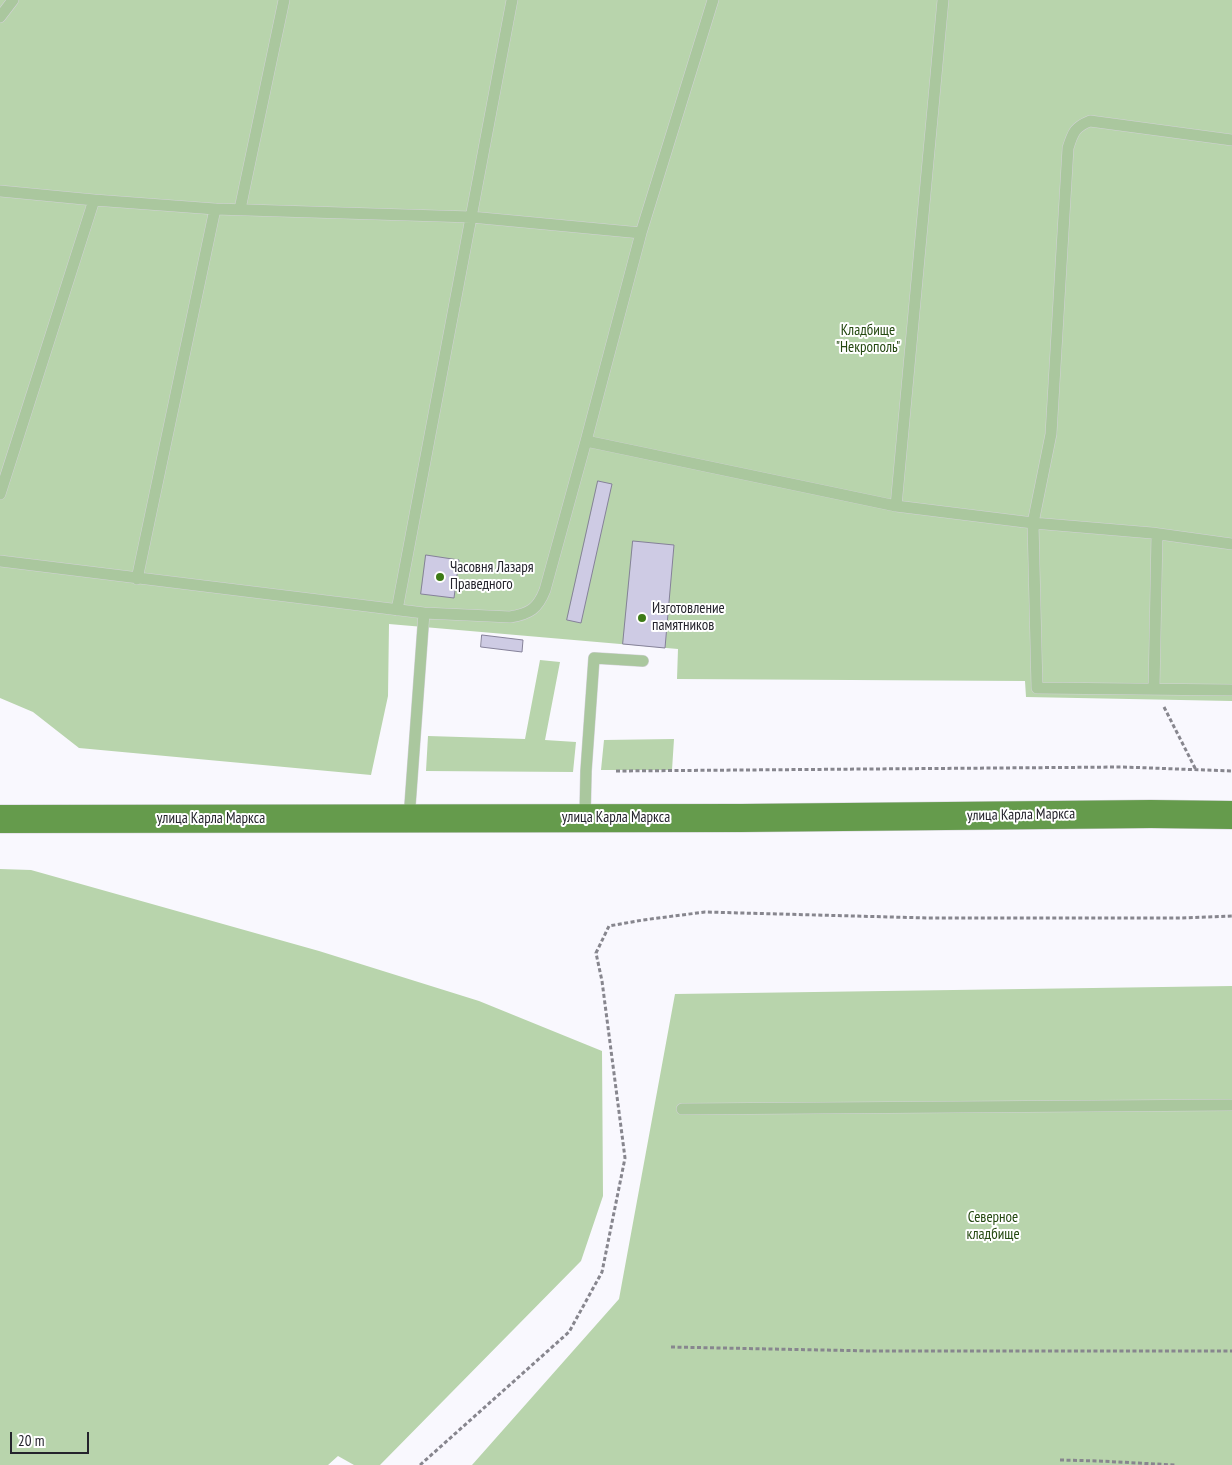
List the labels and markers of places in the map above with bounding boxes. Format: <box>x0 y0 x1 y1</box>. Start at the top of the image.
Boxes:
place label: Часовня Лазаря Праведного <box>450 559 534 594</box>
marker: Часовня Лазаря Праведного <box>434 571 446 583</box>
place label: Изготовление памятников <box>652 600 725 635</box>
marker: Изготовление памятников <box>636 612 648 624</box>

